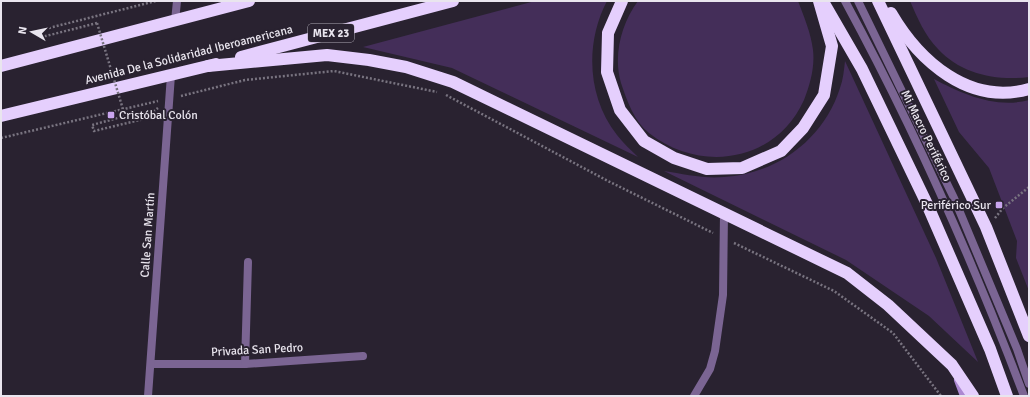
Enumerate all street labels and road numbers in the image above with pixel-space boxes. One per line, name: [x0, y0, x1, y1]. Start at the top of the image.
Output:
street label: Avenida De la Solidaridad Iberoamericana: [84, 22, 294, 88]
road number: MEX 23: [308, 24, 354, 42]
street label: Mi Macro Periférico: [897, 88, 955, 184]
street label: Calle San Martín: [138, 192, 158, 278]
street label: Privada San Pedro: [211, 340, 303, 360]

